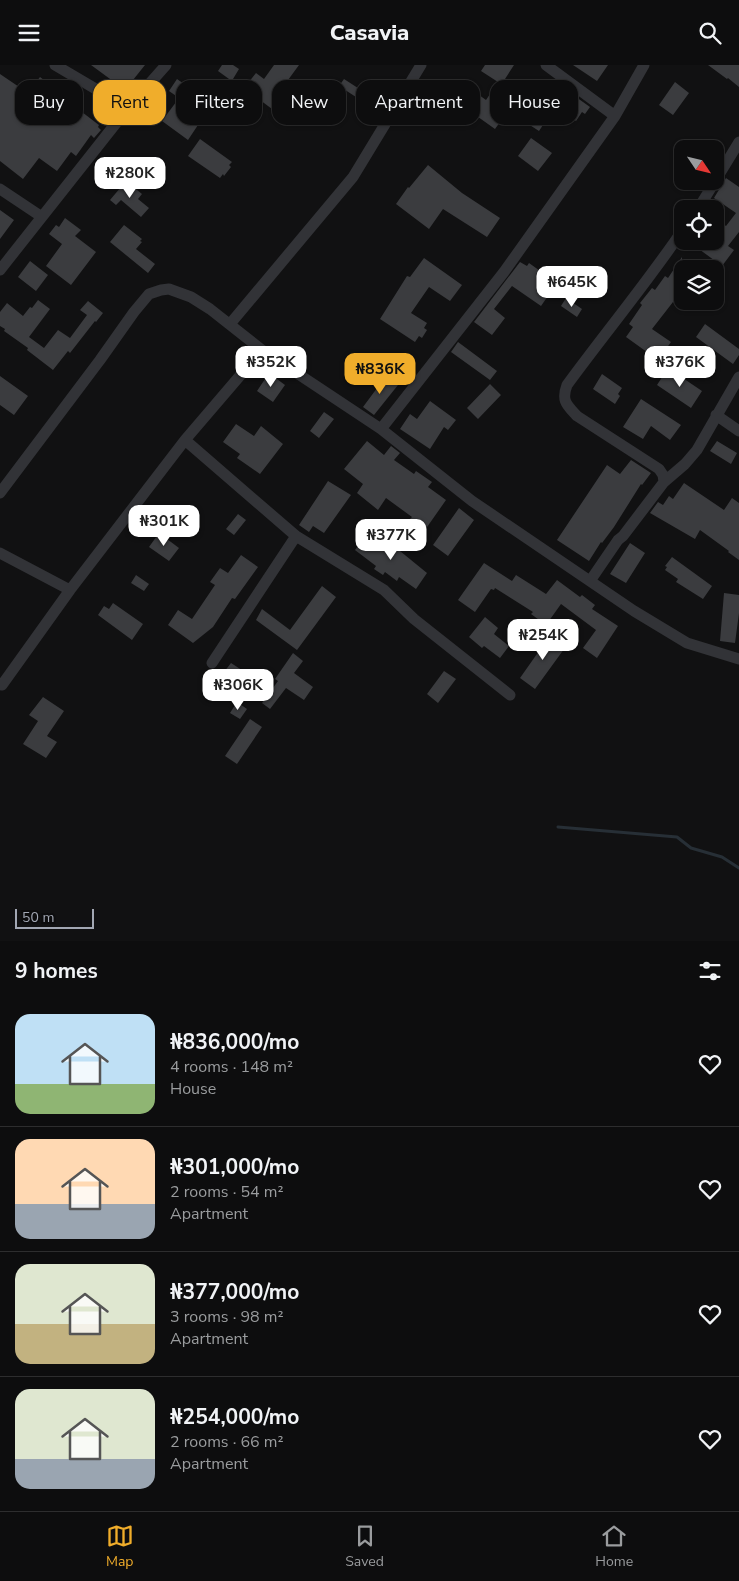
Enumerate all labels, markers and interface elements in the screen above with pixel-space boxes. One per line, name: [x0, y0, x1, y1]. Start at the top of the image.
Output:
text: Casavia: [330, 18, 409, 48]
icon: menu: [15, 19, 43, 47]
icon: search: [696, 19, 724, 47]
chip: Buy: [15, 80, 83, 125]
chip: Rent: [93, 80, 166, 125]
chip: Filters: [176, 80, 262, 125]
chip: New: [272, 80, 346, 125]
chip: Apartment: [356, 80, 480, 125]
chip: House: [490, 80, 578, 125]
north arrow: [674, 140, 724, 190]
map controls: [674, 140, 724, 310]
pin: ₦280K: [95, 157, 165, 199]
text: ₦280K: [105, 162, 155, 184]
button: locate: [674, 200, 724, 250]
button: layers: [674, 260, 724, 310]
pin: ₦645K: [537, 265, 607, 308]
text: ₦645K: [547, 271, 597, 293]
pin: ₦352K: [236, 345, 306, 388]
pin: ₦376K: [645, 345, 715, 388]
text: ₦352K: [246, 351, 296, 373]
text: ₦376K: [655, 351, 705, 373]
pin: ₦836K: [345, 353, 415, 395]
text: ₦836K: [355, 358, 405, 380]
pin: ₦301K: [129, 505, 199, 547]
text: ₦301K: [139, 510, 189, 532]
pin: ₦377K: [356, 519, 426, 561]
text: ₦377K: [366, 524, 416, 546]
pin: ₦254K: [508, 619, 578, 661]
text: ₦254K: [518, 624, 568, 646]
pin: ₦306K: [203, 669, 273, 711]
text: ₦306K: [213, 674, 263, 696]
scale bar: [15, 906, 94, 929]
text: 50 m: [22, 908, 54, 927]
text: 9 homes: [15, 957, 98, 985]
icon: filters: [696, 957, 724, 985]
text: ₦836,000/mo: [170, 1028, 299, 1056]
icon: home: [55, 1034, 115, 1094]
icon: heart: [696, 1050, 724, 1078]
text: 4 rooms · 148 m²: [170, 1056, 293, 1078]
text: House: [170, 1078, 216, 1100]
text: ₦301,000/mo: [170, 1153, 299, 1181]
icon: home: [55, 1159, 115, 1219]
icon: heart: [696, 1175, 724, 1203]
text: 2 rooms · 54 m²: [170, 1181, 283, 1203]
text: Apartment: [170, 1203, 248, 1225]
text: ₦377,000/mo: [170, 1278, 299, 1306]
icon: home: [55, 1284, 115, 1344]
icon: heart: [696, 1300, 724, 1328]
text: 3 rooms · 98 m²: [170, 1306, 283, 1328]
text: Apartment: [170, 1328, 248, 1350]
text: ₦254,000/mo: [170, 1403, 299, 1431]
icon: home: [55, 1409, 115, 1469]
icon: heart: [696, 1425, 724, 1453]
text: 2 rooms · 66 m²: [170, 1431, 283, 1453]
text: Apartment: [170, 1453, 248, 1475]
tab: Map: [106, 1522, 134, 1571]
tab: Saved: [345, 1522, 384, 1571]
tab: Home: [595, 1522, 633, 1571]

